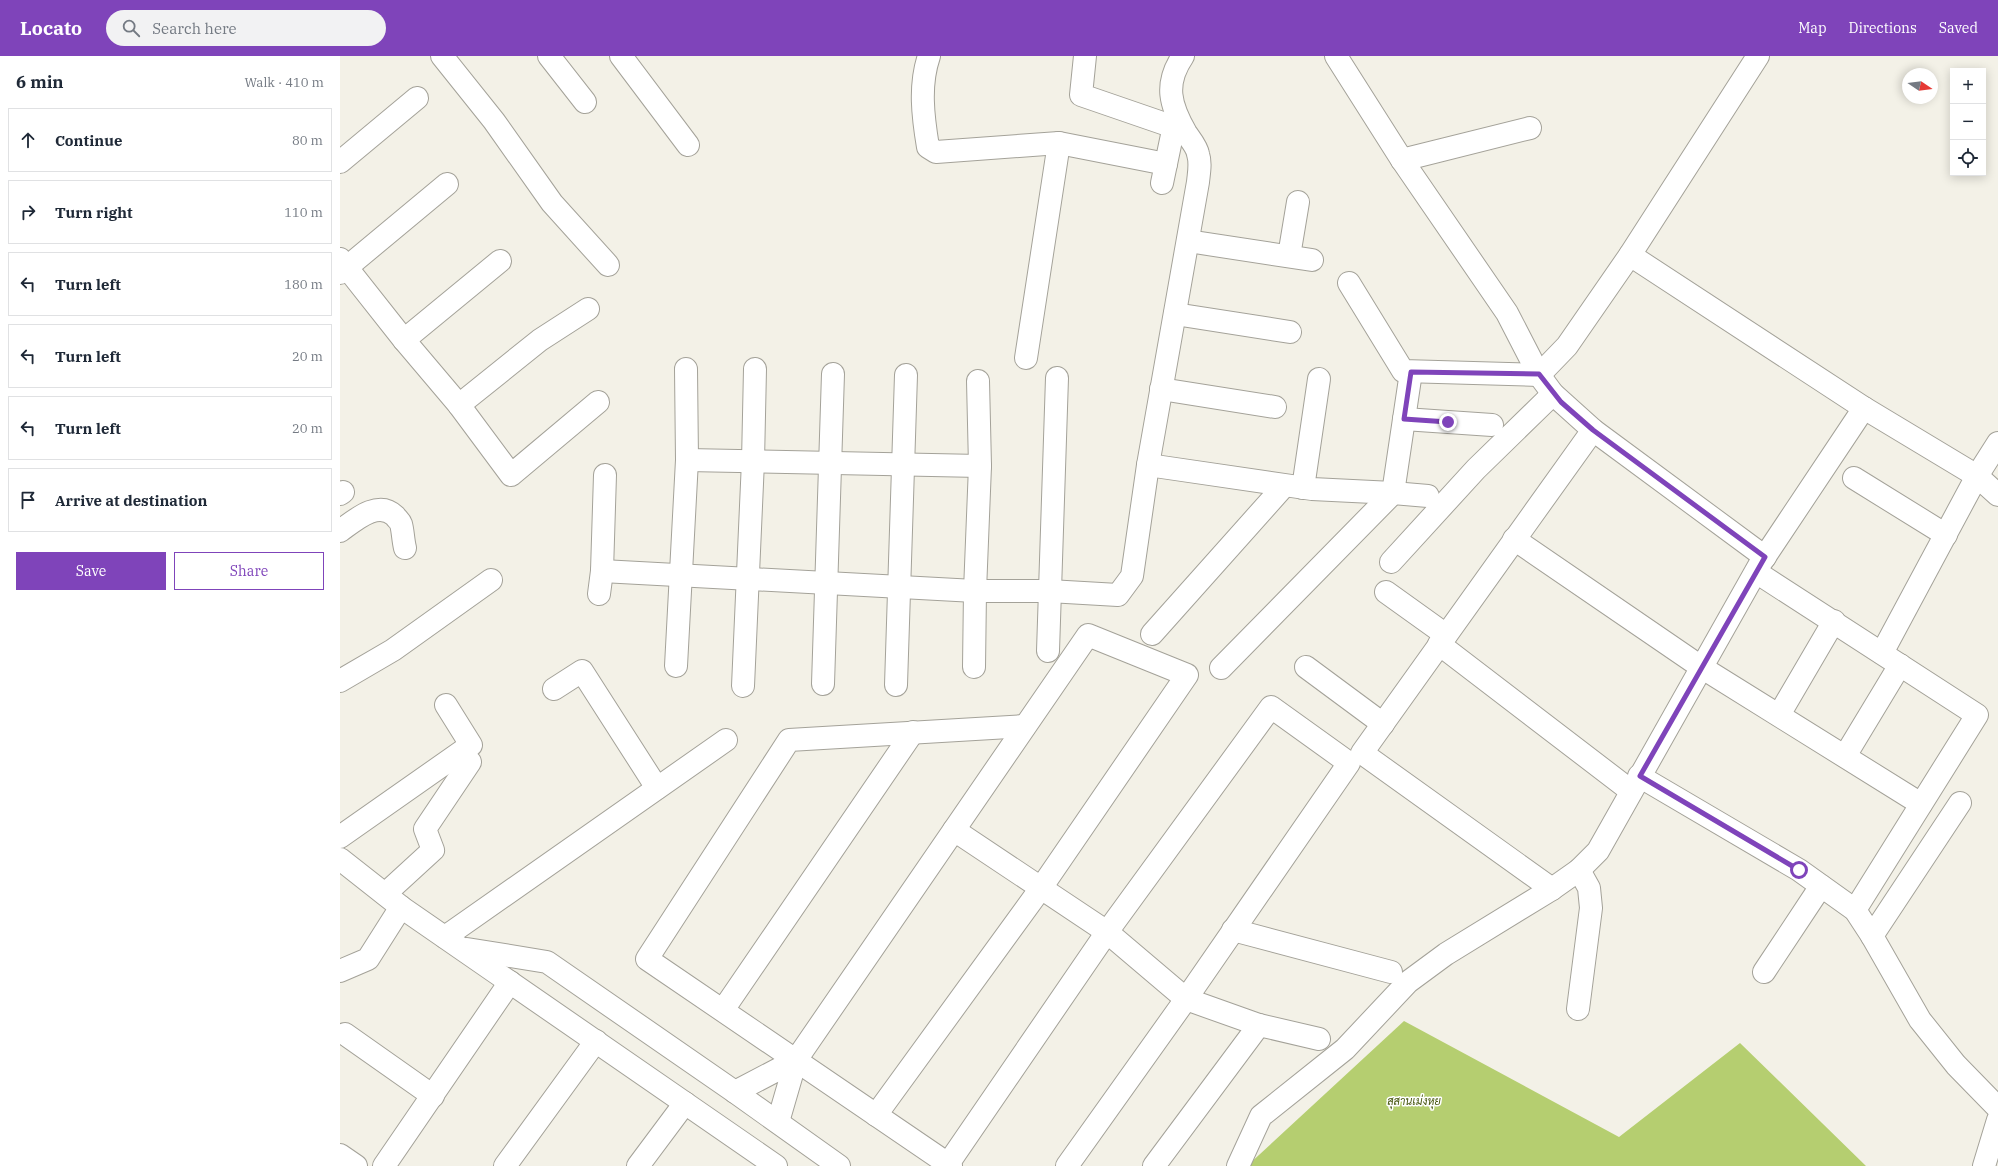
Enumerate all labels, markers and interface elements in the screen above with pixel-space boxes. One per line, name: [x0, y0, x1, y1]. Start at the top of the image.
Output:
search box: [106, 10, 386, 46]
text: Locato: [20, 16, 82, 40]
icon: search: [120, 17, 142, 39]
text: Search here: [152, 19, 237, 38]
text: Map: [1798, 19, 1827, 37]
text: Directions: [1849, 19, 1917, 37]
text: Saved: [1939, 19, 1978, 37]
north arrow: [1902, 68, 1938, 104]
map controls: [1950, 68, 1986, 176]
button: +: [1950, 68, 1986, 104]
text: 6 min: [16, 71, 64, 93]
text: Walk · 410 m: [245, 74, 324, 91]
button: −: [1950, 104, 1986, 140]
icon: ahead: [17, 129, 39, 151]
text: Continue: [55, 131, 122, 150]
text: 80 m: [292, 132, 323, 149]
button: locate: [1950, 140, 1986, 176]
icon: right: [17, 201, 39, 223]
text: Turn right: [55, 203, 133, 222]
text: 110 m: [284, 204, 323, 221]
icon: left: [17, 273, 39, 295]
text: Turn left: [55, 275, 121, 294]
text: 180 m: [284, 276, 323, 293]
icon: left: [17, 345, 39, 367]
text: Turn left: [55, 347, 121, 366]
text: 20 m: [292, 348, 323, 365]
route end: [1439, 413, 1457, 431]
icon: left: [17, 417, 39, 439]
text: Turn left: [55, 419, 121, 438]
text: 20 m: [292, 420, 323, 437]
icon: arrive: [17, 489, 39, 511]
text: Arrive at destination: [55, 491, 207, 510]
button: Save: [16, 552, 166, 590]
button: Share: [174, 552, 324, 590]
route start: [1790, 861, 1808, 879]
park label: สุสานเม่งหุย: [1387, 1094, 1441, 1110]

